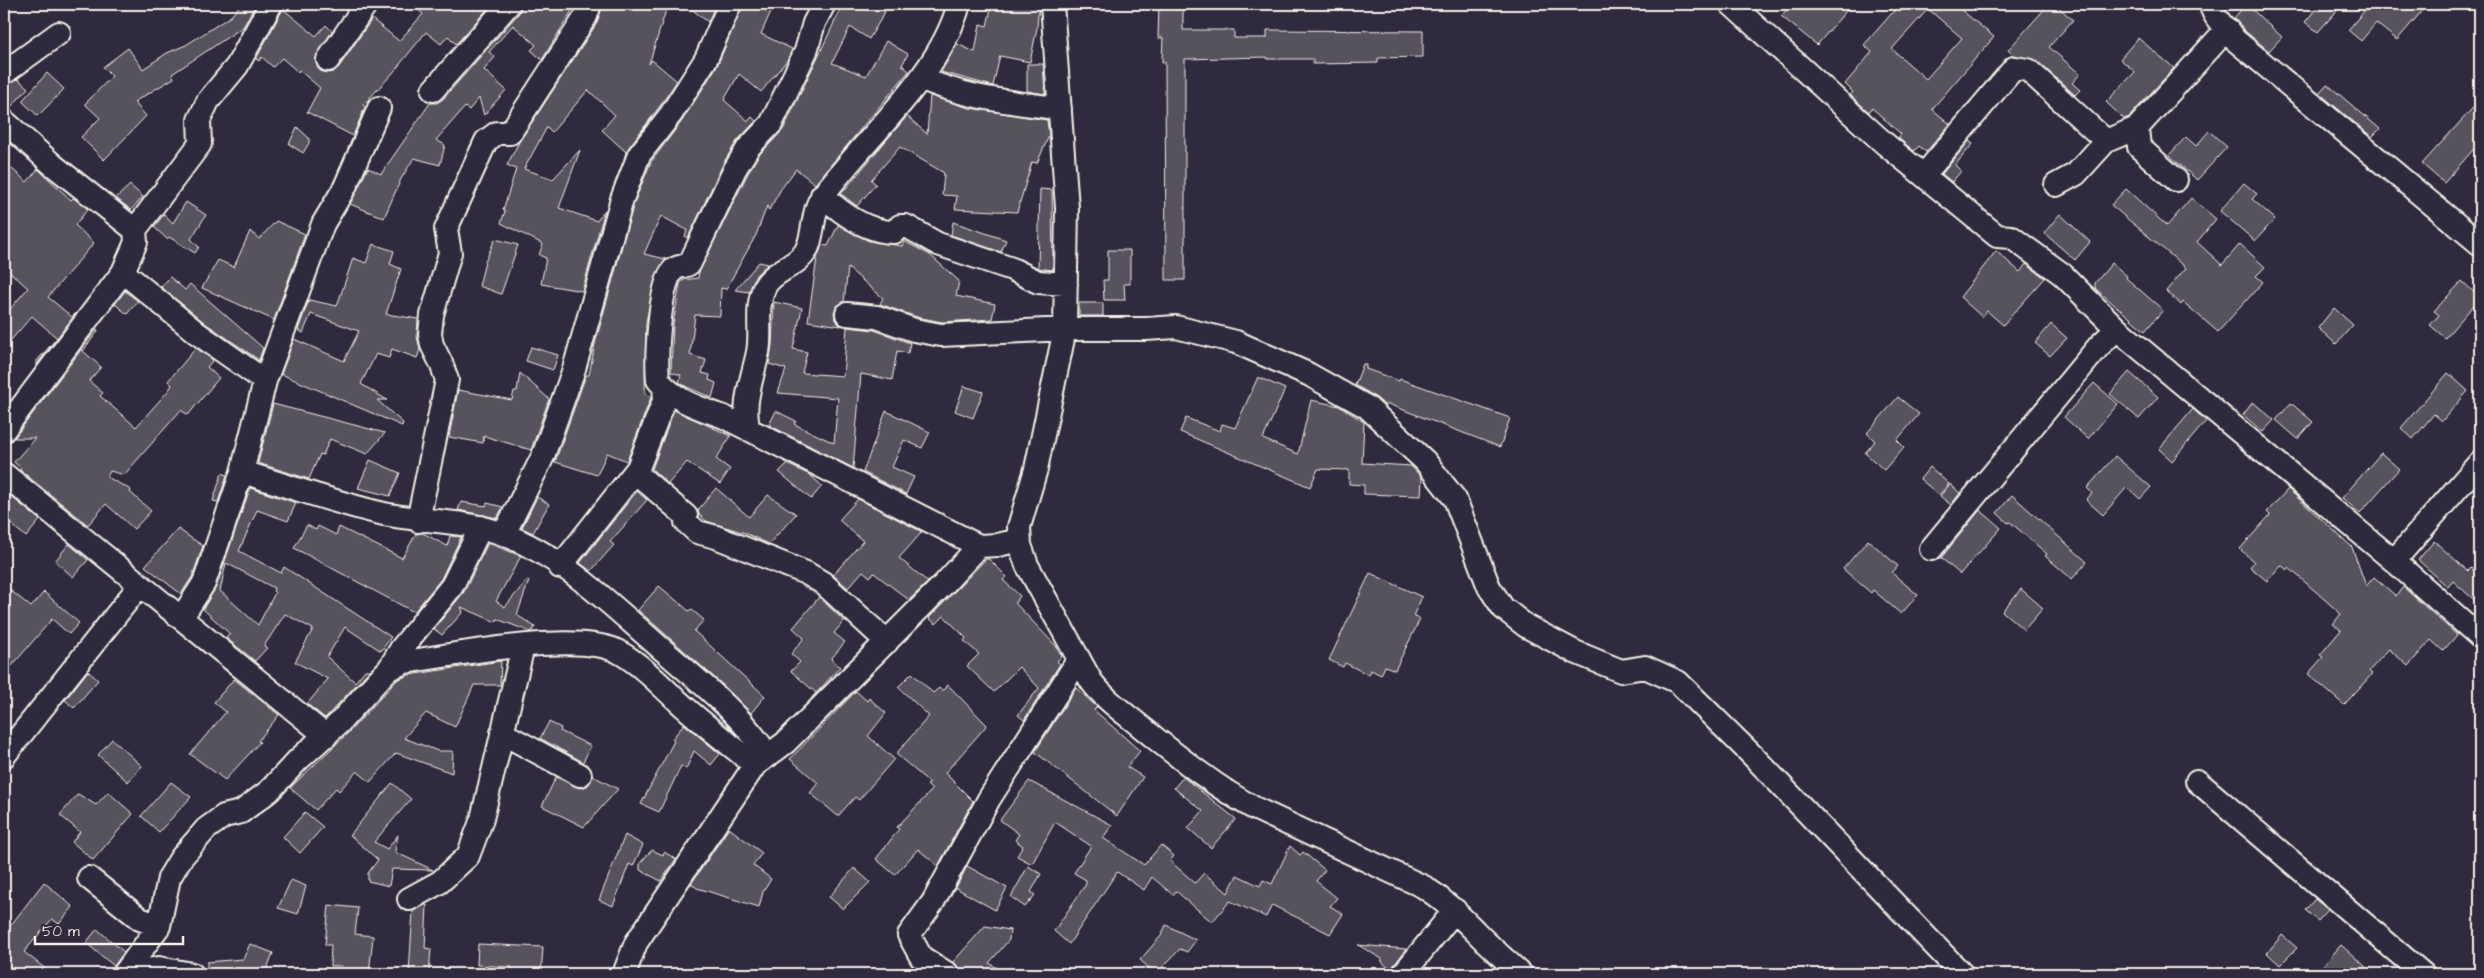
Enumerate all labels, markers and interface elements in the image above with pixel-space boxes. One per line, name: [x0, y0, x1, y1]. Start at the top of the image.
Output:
scale bar: [35, 913, 182, 945]
text: 50 m: [42, 921, 80, 942]

